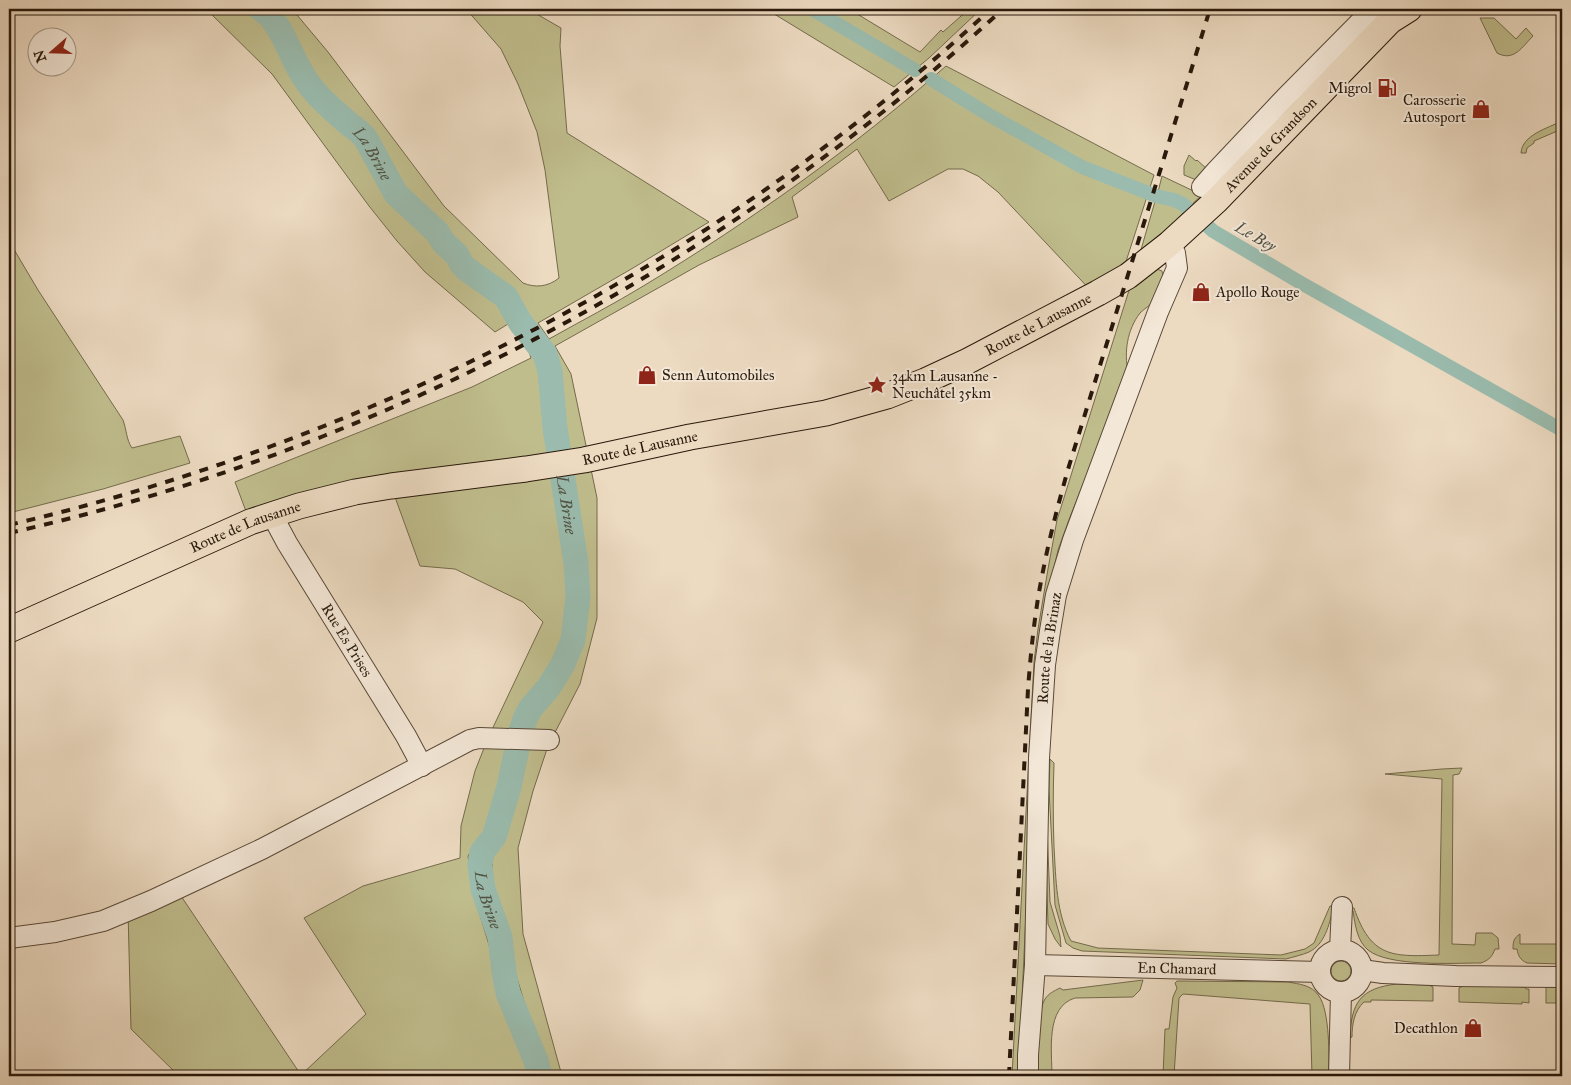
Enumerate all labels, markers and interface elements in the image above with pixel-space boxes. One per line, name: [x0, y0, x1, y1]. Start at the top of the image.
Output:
north arrow: [28, 28, 78, 78]
text: N: [30, 48, 50, 65]
fuel station icon: Migrol: [1376, 77, 1398, 99]
place label: Migrol: [1328, 79, 1373, 97]
place label: Carosserie Autosport: [1403, 91, 1467, 126]
street label: Avenue de Grandson: [1220, 93, 1320, 197]
shop icon: Carosserie Autosport: [1470, 98, 1492, 120]
water label: La Brine: [349, 122, 396, 184]
water label: Le Bey: [1231, 217, 1280, 256]
shop icon: Apollo Rouge: [1190, 281, 1212, 303]
place label: Apollo Rouge: [1215, 283, 1300, 301]
street label: Route de Lausanne: [982, 289, 1095, 360]
shop icon: Senn Automobiles: [636, 364, 658, 386]
place label: Senn Automobiles: [662, 366, 775, 384]
place label: 34km Lausanne - Neuchâtel 35km: [892, 367, 998, 402]
place icon: 34km Lausanne - Neuchâtel 35km: [866, 374, 888, 396]
street label: Route de Lausanne: [581, 427, 699, 469]
water label: La Brine: [552, 473, 581, 537]
street label: Route de Lausanne: [187, 497, 303, 557]
street label: Route de la Brinaz: [1034, 591, 1065, 704]
street label: Rue Es Prises: [318, 600, 376, 680]
water label: La Brine: [471, 869, 506, 932]
street label: En Chamard: [1137, 959, 1217, 978]
shop icon: Decathlon: [1462, 1017, 1484, 1039]
place label: Decathlon: [1394, 1019, 1458, 1037]

